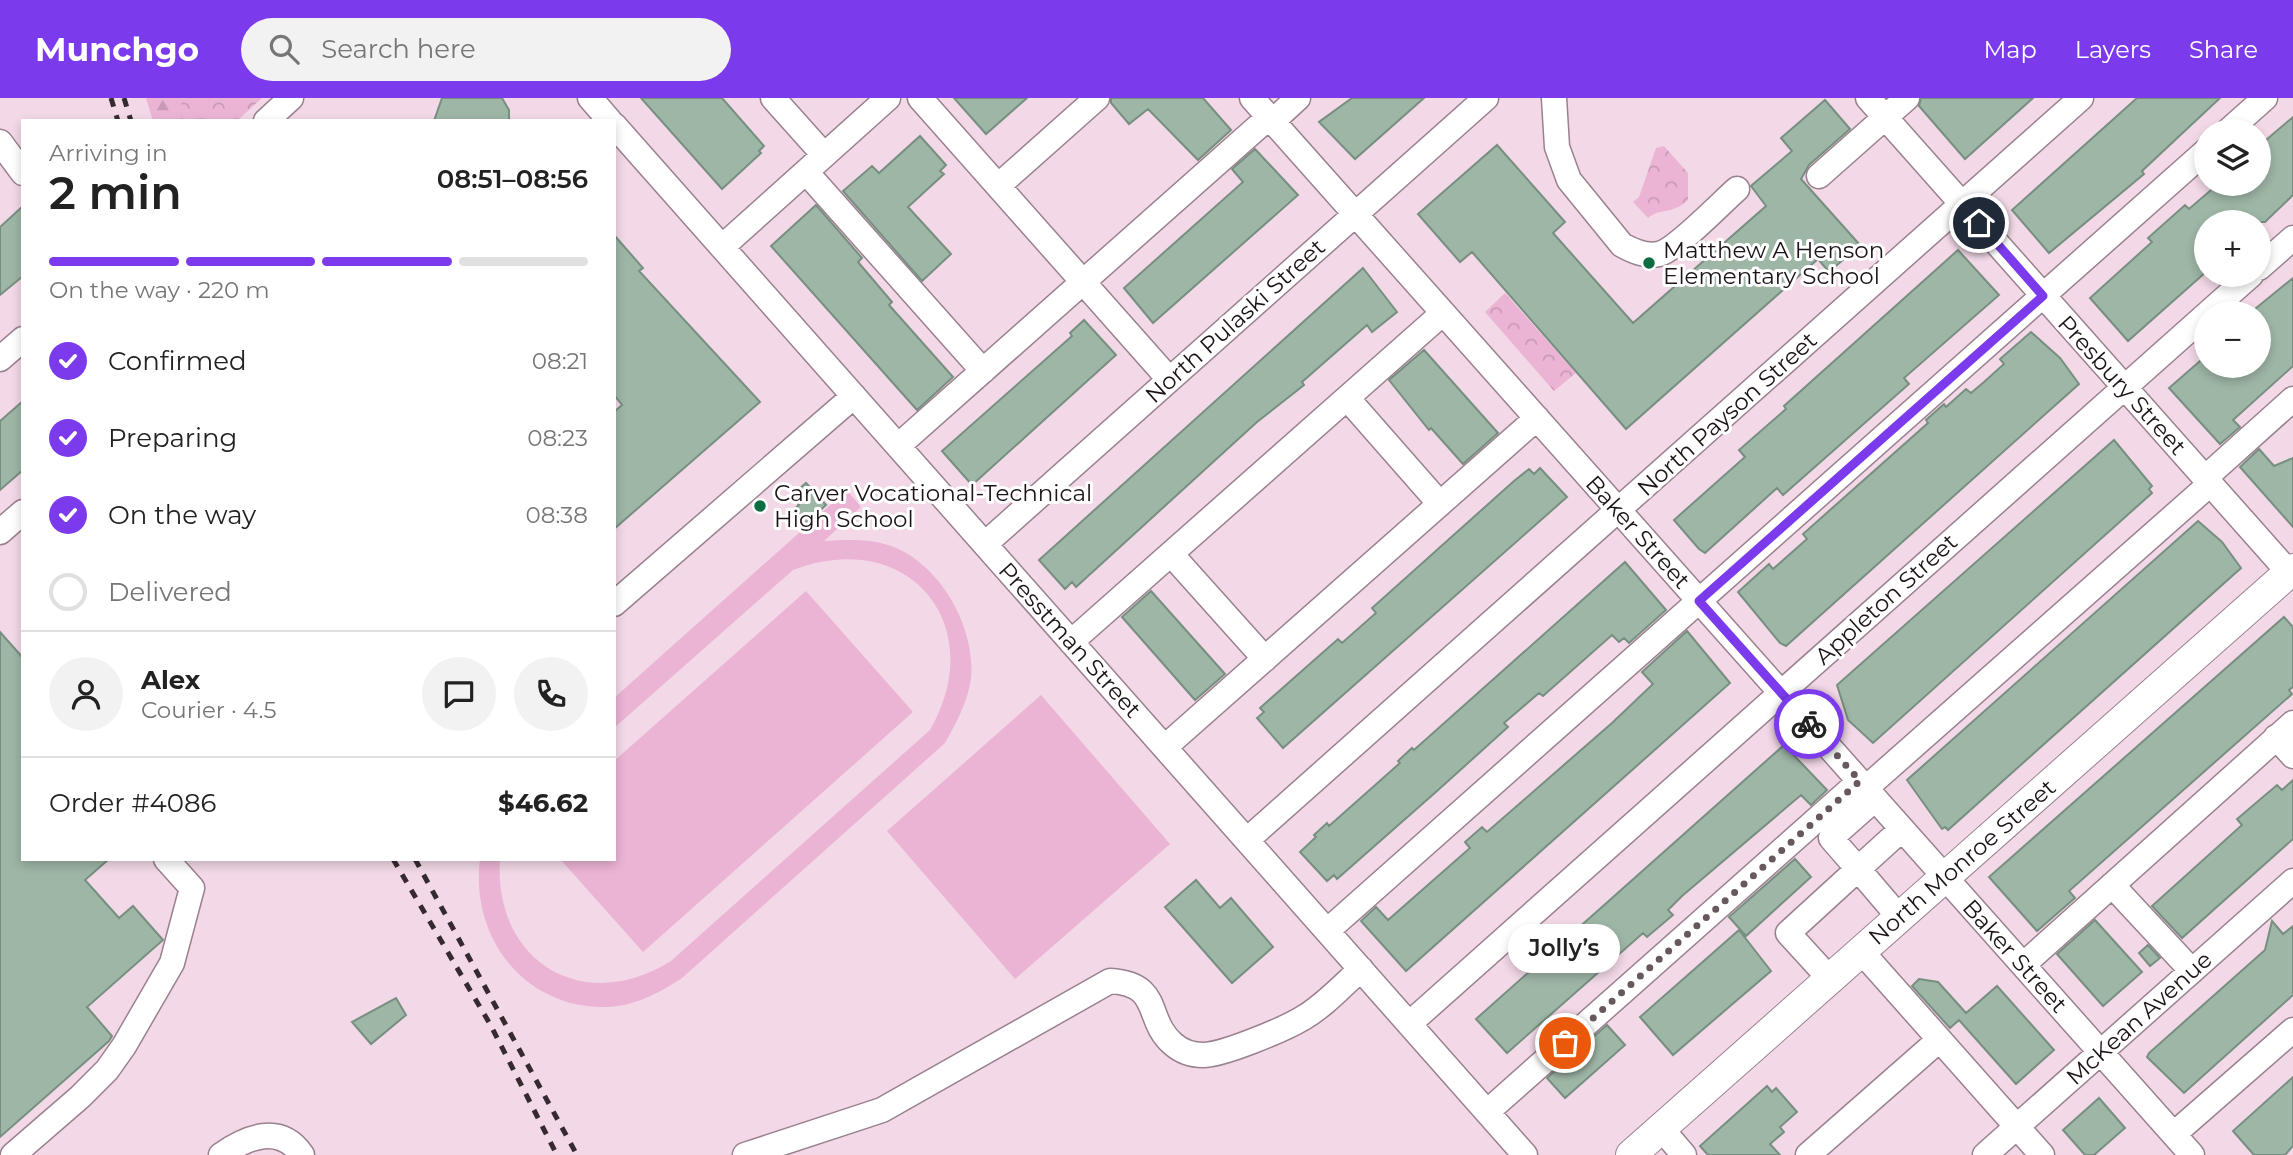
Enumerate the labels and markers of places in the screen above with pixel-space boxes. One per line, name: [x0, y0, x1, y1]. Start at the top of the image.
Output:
pin: [1949, 193, 2009, 253]
place label: Matthew A Henson Elementary School: [1663, 236, 1884, 290]
marker: Matthew A Henson Elementary School: [1641, 255, 1657, 271]
place label: Carver Vocational-Technical High School: [774, 479, 1092, 533]
marker: Carver Vocational-Technical High School: [752, 498, 768, 514]
callout: Jolly’s: [1509, 924, 1621, 973]
pin: [1535, 1013, 1595, 1073]

